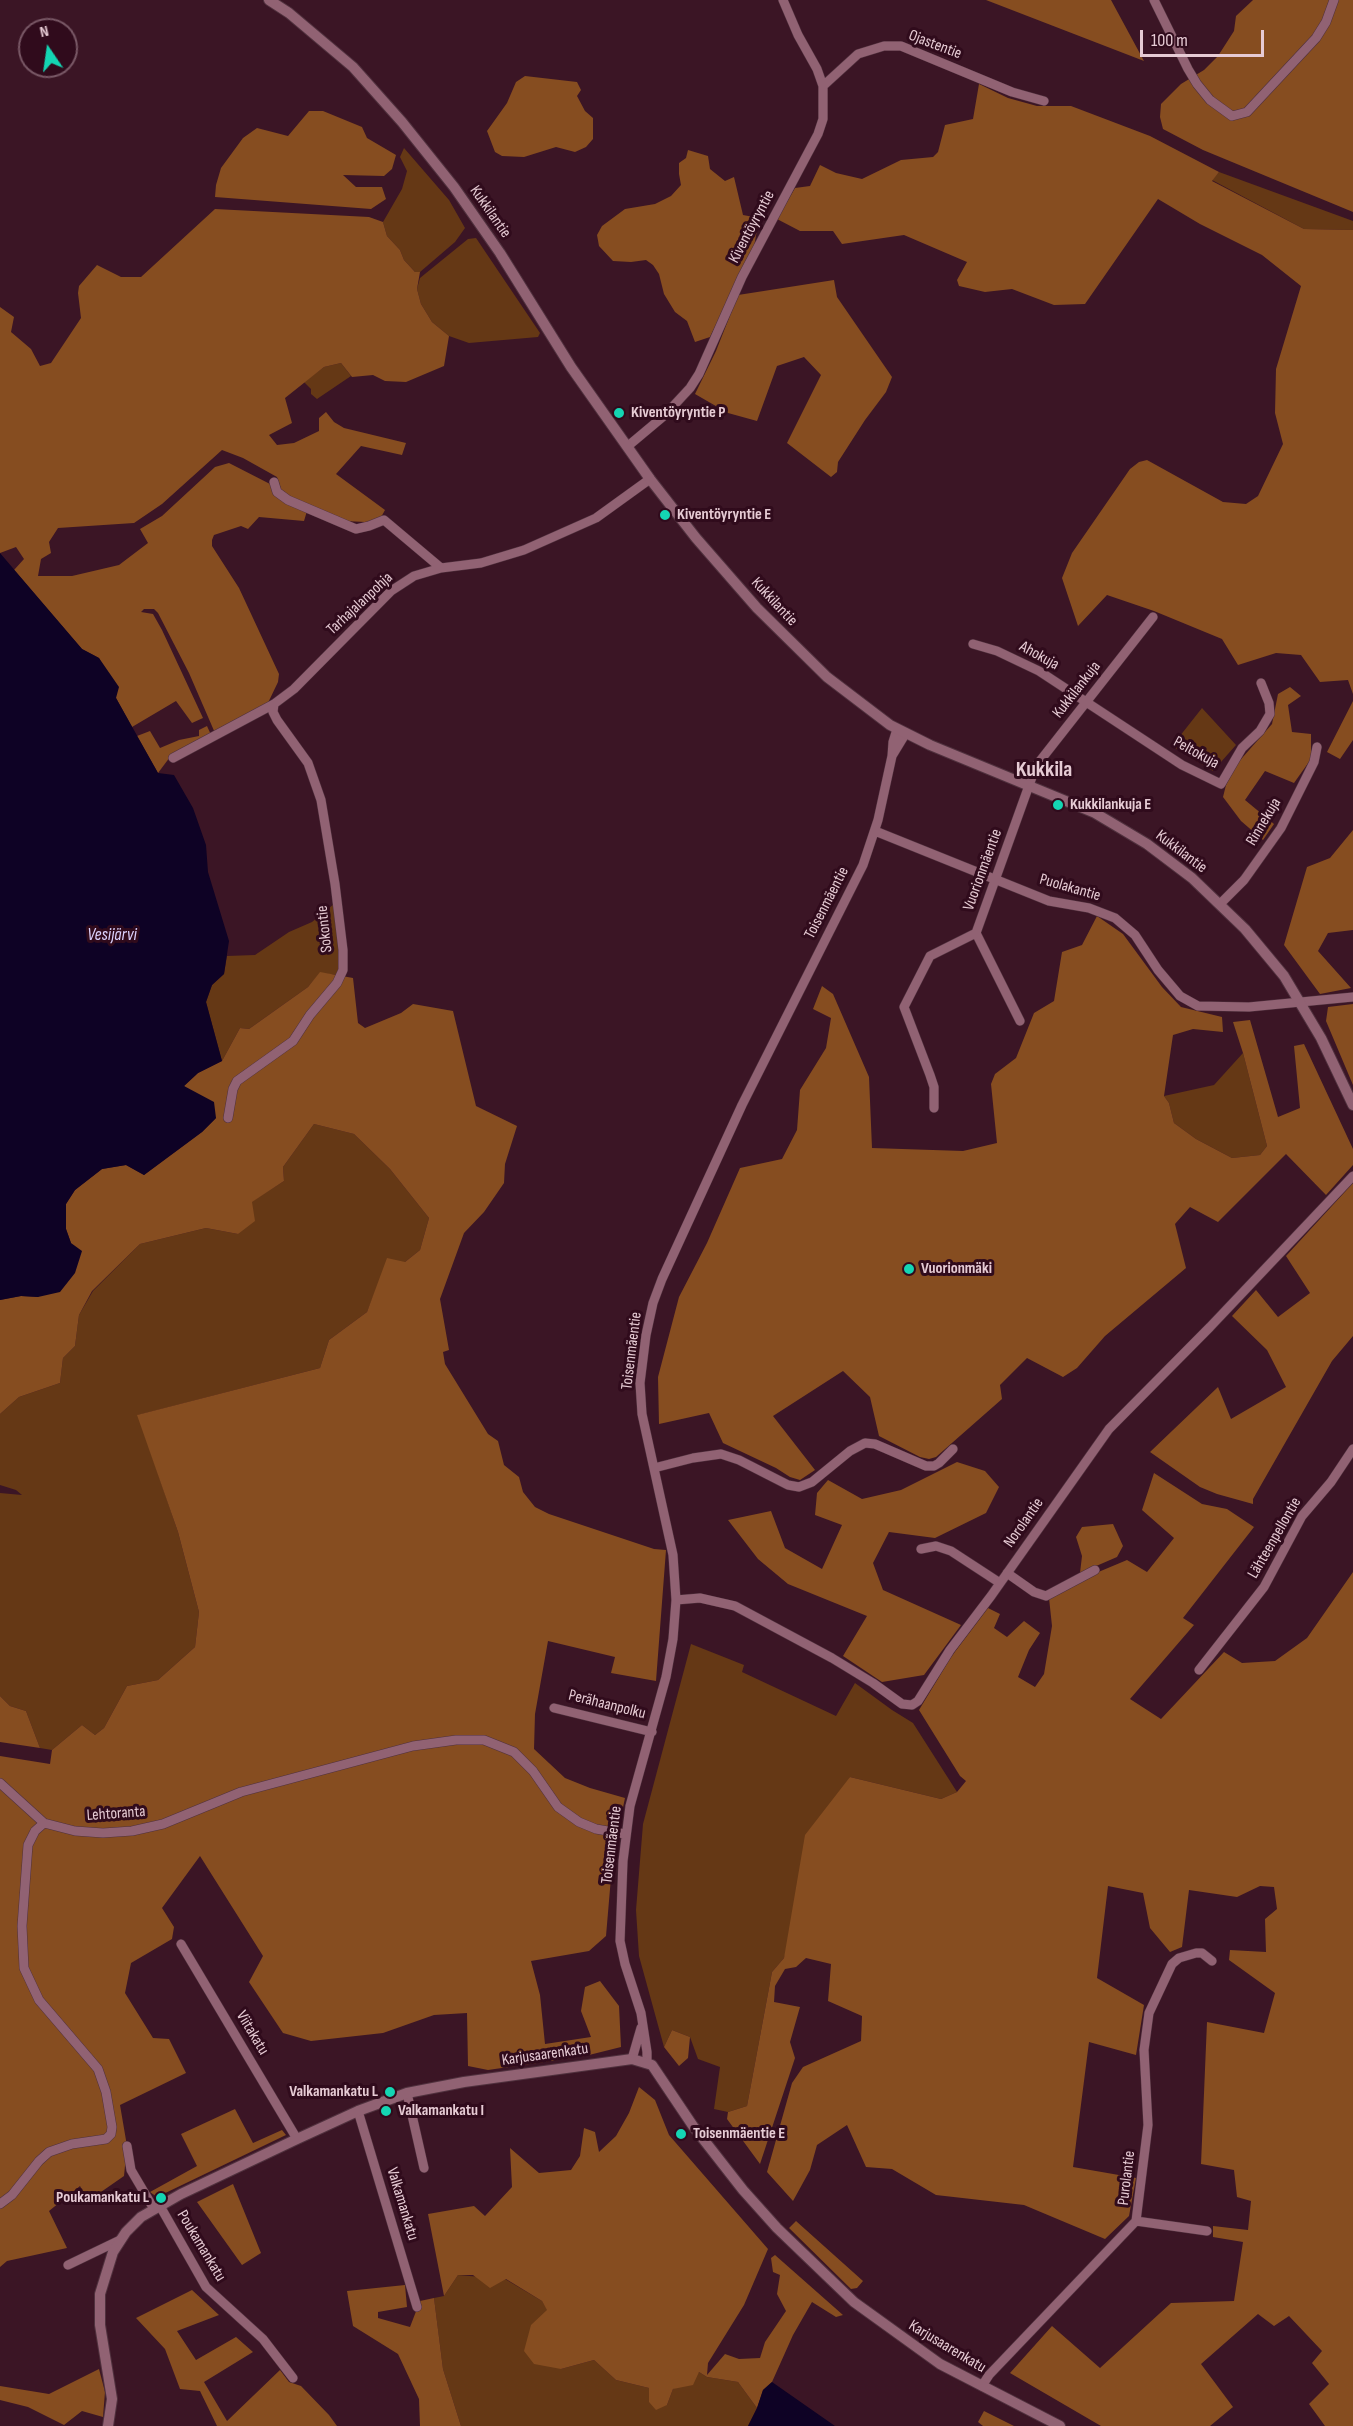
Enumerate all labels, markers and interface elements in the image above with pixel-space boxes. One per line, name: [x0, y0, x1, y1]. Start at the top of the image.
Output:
north arrow: [18, 18, 78, 78]
scale bar: [1143, 18, 1268, 56]
text: N: [38, 22, 51, 42]
street label: Ojastentie: [906, 26, 964, 64]
text: 100 m: [1151, 30, 1188, 51]
street label: Kukkilantie: [465, 182, 515, 242]
street label: Kiventöyryntie: [725, 187, 779, 267]
place label: Kiventöyryntie P: [631, 403, 725, 423]
marker: Kiventöyryntie P: [612, 406, 626, 420]
place label: Kiventöyryntie E: [677, 505, 771, 525]
marker: Kiventöyryntie E: [658, 508, 672, 522]
street label: Tarhajalanpohja: [323, 569, 397, 639]
street label: Kukkilantie: [747, 574, 801, 630]
street label: Ahokuja: [1016, 637, 1062, 675]
street label: Kukkilankuja: [1049, 658, 1105, 722]
street label: Peltokuja: [1170, 733, 1222, 773]
district label: Kukkila: [1016, 757, 1072, 783]
place label: Kukkilankuja E: [1070, 795, 1151, 815]
street label: Rinnekuja: [1242, 795, 1286, 849]
marker: Kukkilankuja E: [1051, 798, 1065, 812]
street label: Kukkilantie: [1152, 826, 1210, 878]
street label: Vuorionmäentie: [959, 827, 1007, 913]
street label: Toisenmäentie: [801, 864, 853, 942]
street label: Puolakantie: [1037, 870, 1103, 906]
street label: Sokontie: [313, 905, 337, 953]
water label: Vesijärvi: [87, 924, 137, 946]
place label: Vuorionmäki: [921, 1259, 992, 1279]
marker: Vuorionmäki: [902, 1262, 916, 1276]
street label: Toisenmäentie: [618, 1311, 646, 1391]
street label: Norolantie: [1000, 1494, 1048, 1552]
street label: Lähteenpellontie: [1244, 1494, 1306, 1582]
street label: Perähaanpolku: [566, 1686, 648, 1724]
street label: Lehtoranta: [86, 1802, 146, 1826]
street label: Toisenmäentie: [598, 1805, 626, 1885]
street label: Viitakatu: [231, 2008, 273, 2058]
street label: Karjusaarenkatu: [501, 2039, 589, 2071]
place label: Valkamankatu L: [289, 2082, 378, 2102]
marker: Valkamankatu L: [383, 2085, 397, 2099]
place label: Valkamankatu I: [398, 2101, 484, 2121]
marker: Valkamankatu I: [379, 2104, 393, 2118]
place label: Toisenmäentie E: [693, 2124, 785, 2144]
marker: Toisenmäentie E: [674, 2127, 688, 2141]
street label: Purolantie: [1114, 2150, 1140, 2206]
street label: Valkamankatu: [382, 2165, 422, 2243]
place label: Poukamankatu L: [56, 2188, 149, 2208]
marker: Poukamankatu L: [154, 2191, 168, 2205]
street label: Poukamankatu: [172, 2207, 230, 2285]
street label: Karjusaarenkatu: [905, 2316, 989, 2378]

